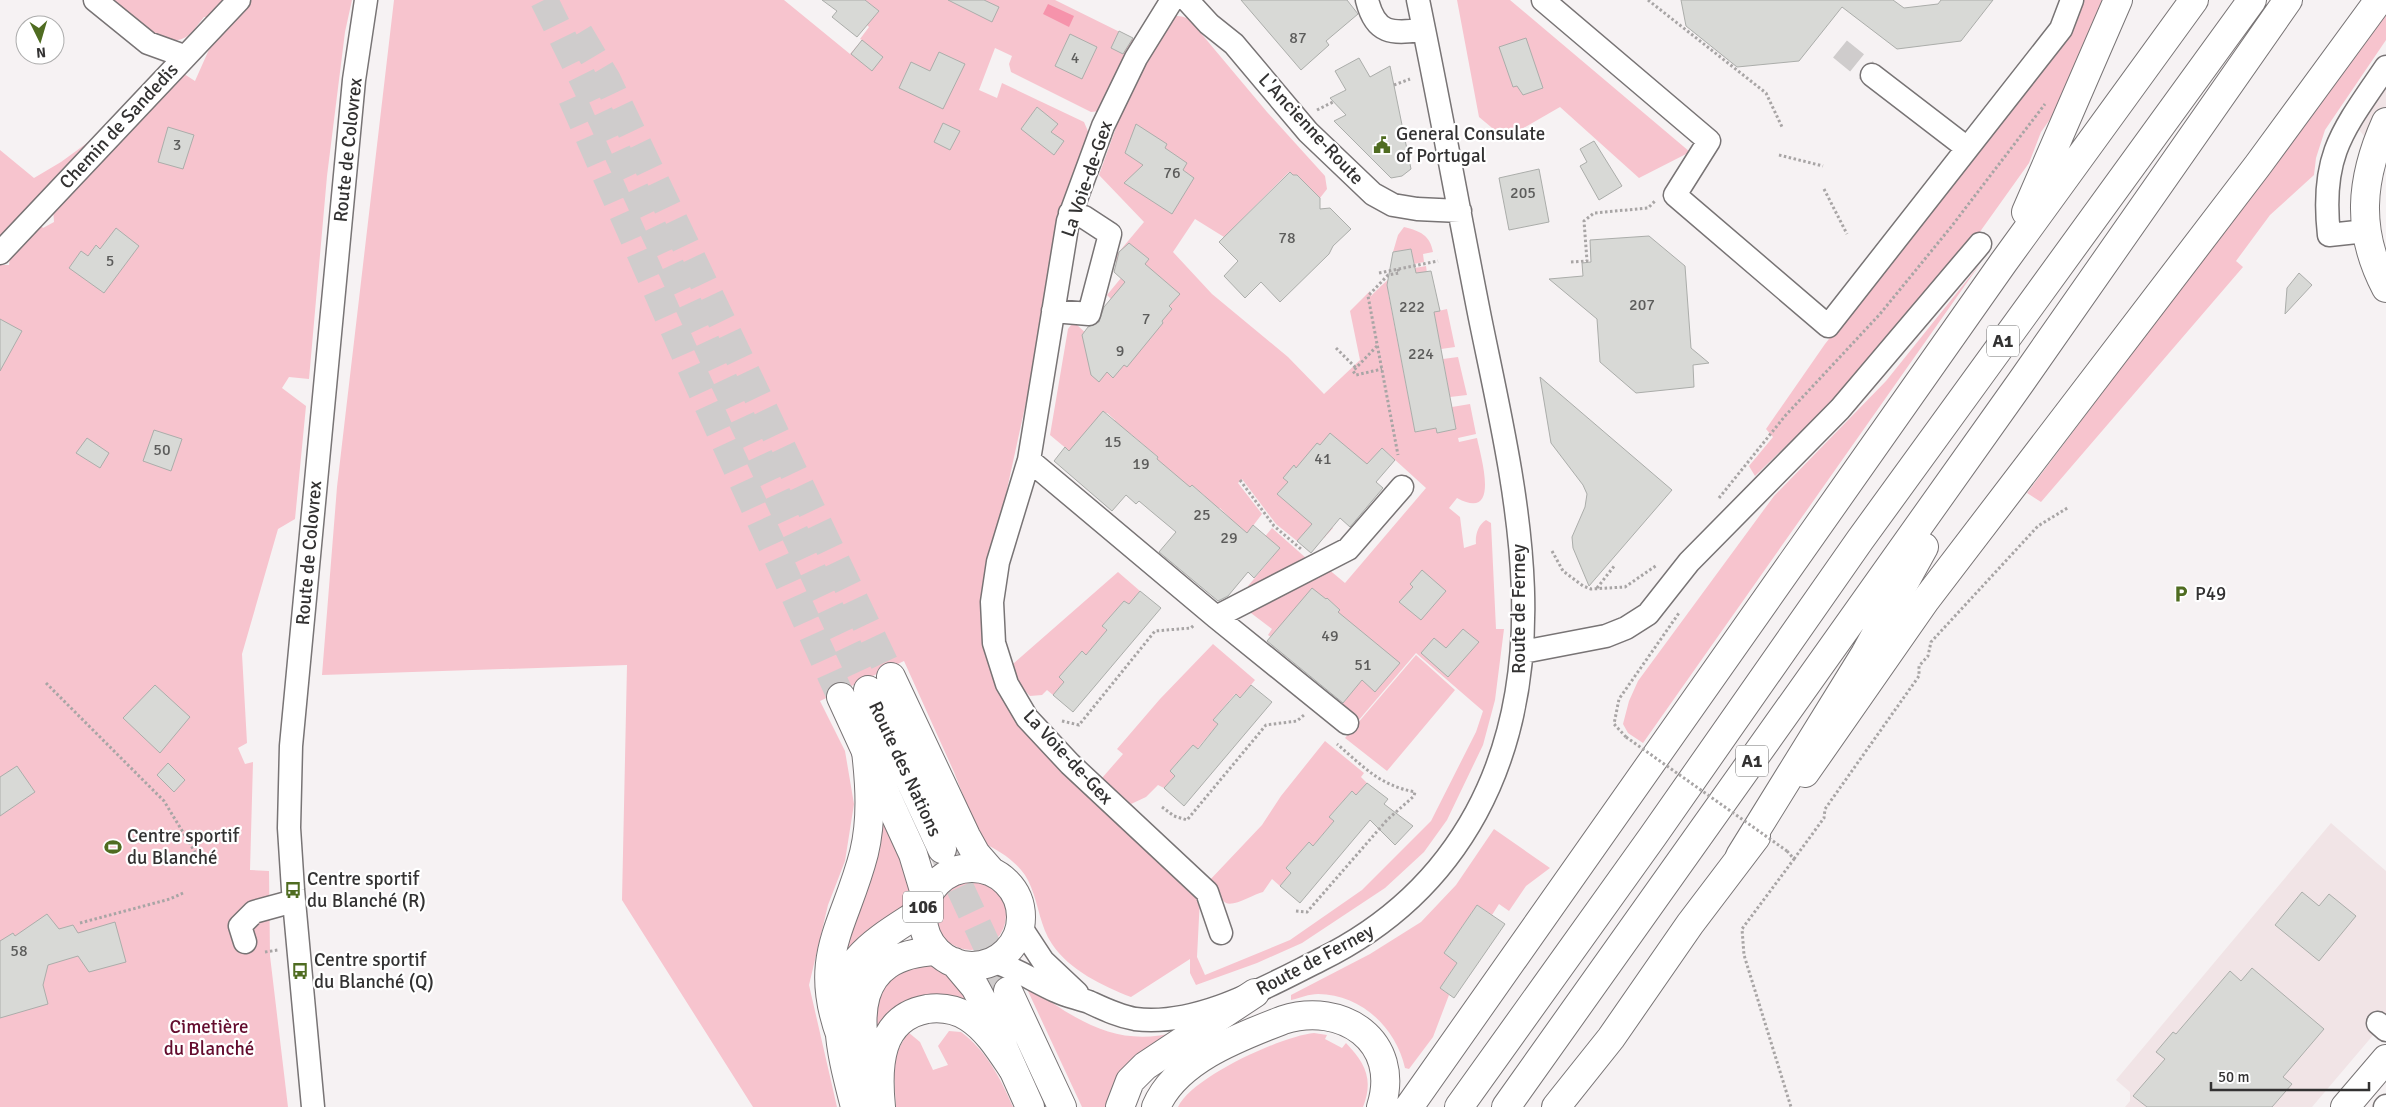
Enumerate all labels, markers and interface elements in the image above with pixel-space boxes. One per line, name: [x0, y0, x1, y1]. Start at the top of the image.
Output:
north arrow: [15, 15, 65, 65]
house number: 87: [1289, 28, 1307, 48]
text: N: [35, 44, 47, 61]
house number: 4: [1071, 48, 1080, 68]
street label: Chemin de Sandedis: [54, 58, 184, 194]
street label: L'Ancienne-Route: [1253, 68, 1369, 190]
street label: Route de Colovrex: [328, 76, 368, 223]
street label: La Voie-de-Gex: [1056, 117, 1118, 240]
place label: General Consulate of Portugal: [1396, 122, 1545, 168]
house number: 3: [173, 135, 181, 155]
public building icon: General Consulate of Portugal: [1372, 135, 1392, 155]
house number: 76: [1163, 163, 1181, 183]
house number: 205: [1510, 183, 1536, 203]
house number: 78: [1278, 228, 1296, 248]
house number: 5: [106, 251, 114, 271]
house number: 207: [1629, 295, 1655, 315]
house number: 222: [1399, 297, 1425, 317]
house number: 7: [1142, 309, 1150, 329]
road number: A1: [1987, 326, 2019, 356]
house number: 9: [1116, 341, 1124, 361]
house number: 224: [1408, 344, 1434, 364]
house number: 15: [1104, 432, 1122, 452]
house number: 50: [153, 440, 171, 460]
house number: 41: [1314, 449, 1332, 469]
house number: 19: [1132, 454, 1150, 474]
street label: Route de Colovrex: [291, 479, 327, 626]
house number: 25: [1193, 505, 1211, 525]
house number: 29: [1220, 528, 1238, 548]
street label: Route de Ferney: [1507, 544, 1531, 674]
place label: P49: [2195, 582, 2226, 606]
parking icon: P49: [2171, 584, 2191, 604]
house number: 49: [1321, 626, 1339, 646]
house number: 51: [1354, 655, 1372, 675]
street label: Route des Nations: [863, 698, 947, 840]
street label: La Voie-de-Gex: [1018, 704, 1118, 810]
road number: A1: [1736, 746, 1768, 776]
place label: Centre sportif du Blanché: [127, 824, 241, 870]
sports icon: Centre sportif du Blanché: [103, 837, 123, 857]
place label: Centre sportif du Blanché (R): [307, 867, 426, 913]
bus stop icon: Centre sportif du Blanché (R): [283, 880, 303, 900]
road number: 106: [903, 892, 943, 922]
street label: Route de Ferney: [1252, 919, 1378, 1001]
house number: 58: [10, 941, 28, 961]
place label: Centre sportif du Blanché (Q): [314, 948, 434, 994]
bus stop icon: Centre sportif du Blanché (Q): [290, 961, 310, 981]
park label: Cimetière du Blanché: [164, 1015, 254, 1061]
scale bar: [2211, 1060, 2368, 1092]
text: 50 m: [2218, 1068, 2249, 1086]

